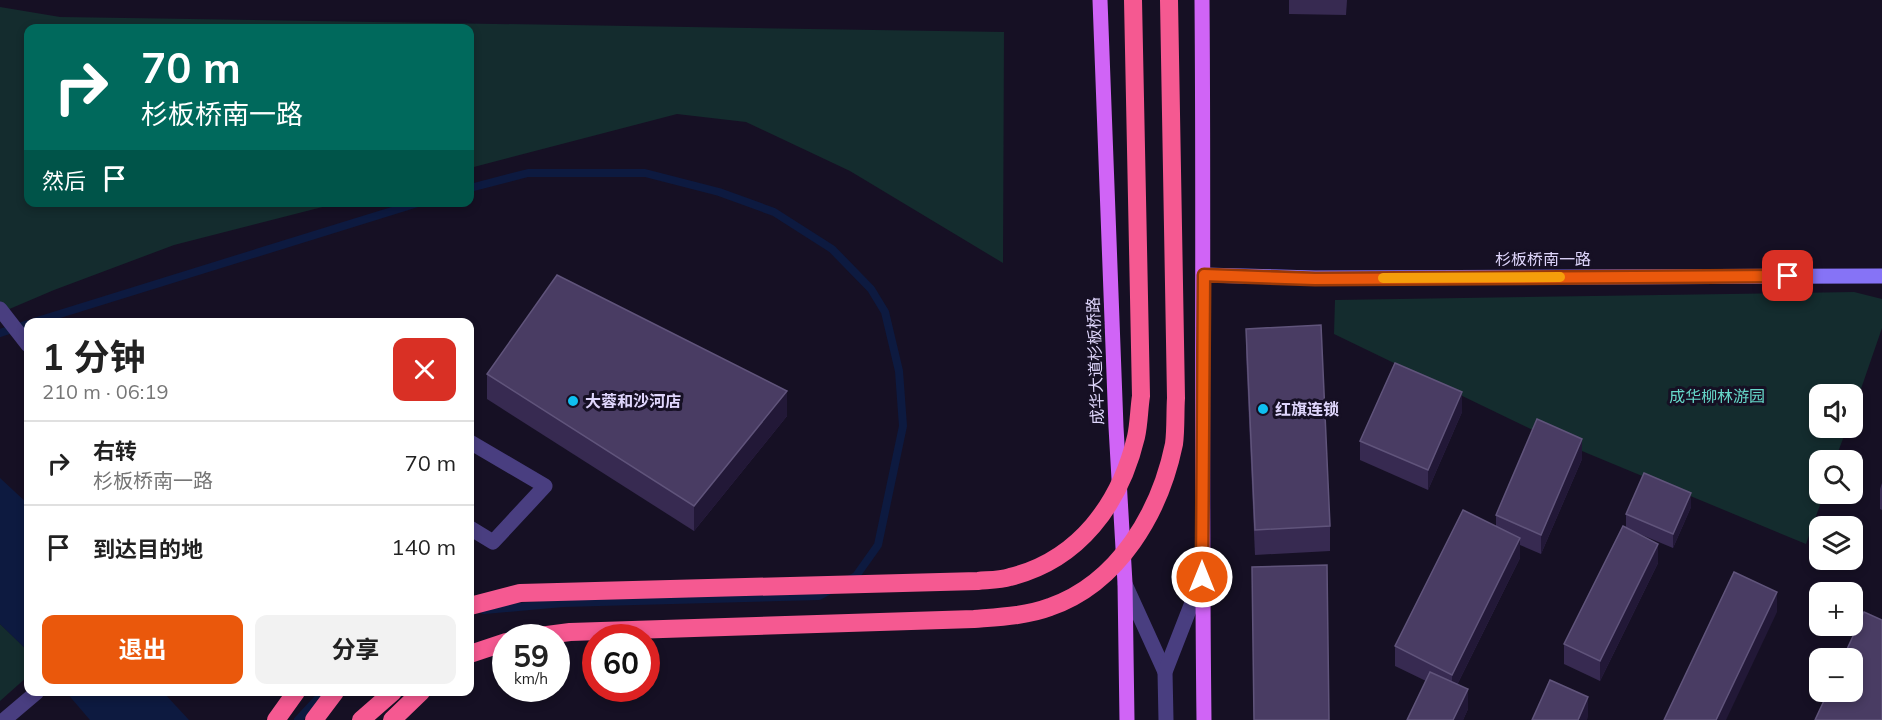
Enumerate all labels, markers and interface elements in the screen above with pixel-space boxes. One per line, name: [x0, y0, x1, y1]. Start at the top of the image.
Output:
text: 70 m: [141, 41, 241, 94]
icon: right: [42, 48, 120, 126]
text: 杉板桥南一路: [141, 97, 303, 131]
icon: arrive: [98, 162, 131, 195]
text: 然后: [42, 167, 86, 195]
street label: 杉板桥南一路: [1495, 249, 1591, 269]
pin: [1762, 250, 1813, 301]
icon: arrive: [1771, 259, 1804, 292]
street label: 成华大道杉板桥路: [1083, 297, 1107, 425]
text: 1 分钟: [42, 334, 145, 379]
button: close: [393, 338, 456, 401]
text: 210 m · 06:19: [42, 379, 168, 404]
map controls: [1809, 384, 1863, 702]
button: sound: [1809, 384, 1863, 438]
park label: 成华柳林游园: [1669, 386, 1765, 406]
place label: 大蓉和沙河店: [585, 391, 681, 411]
marker: 大蓉和沙河店: [566, 394, 580, 408]
place label: 红旗连锁: [1275, 399, 1339, 419]
marker: 红旗连锁: [1256, 402, 1270, 416]
text: 右转: [93, 437, 137, 465]
icon: right: [42, 447, 75, 480]
text: 70 m: [405, 449, 456, 477]
button: search: [1809, 450, 1863, 504]
text: 杉板桥南一路: [93, 468, 213, 493]
button: layers: [1809, 516, 1863, 570]
icon: arrive: [42, 531, 75, 564]
text: 140 m: [391, 533, 456, 561]
text: 到达目的地: [93, 535, 203, 563]
position arrow: [1170, 545, 1234, 609]
button: +: [1809, 582, 1863, 636]
button: 退出: [42, 615, 243, 684]
button: 分享: [255, 615, 456, 684]
speed limit sign: 60: [582, 624, 660, 702]
text: 59: [513, 637, 549, 675]
button: −: [1809, 648, 1863, 702]
text: km/h: [514, 669, 548, 688]

